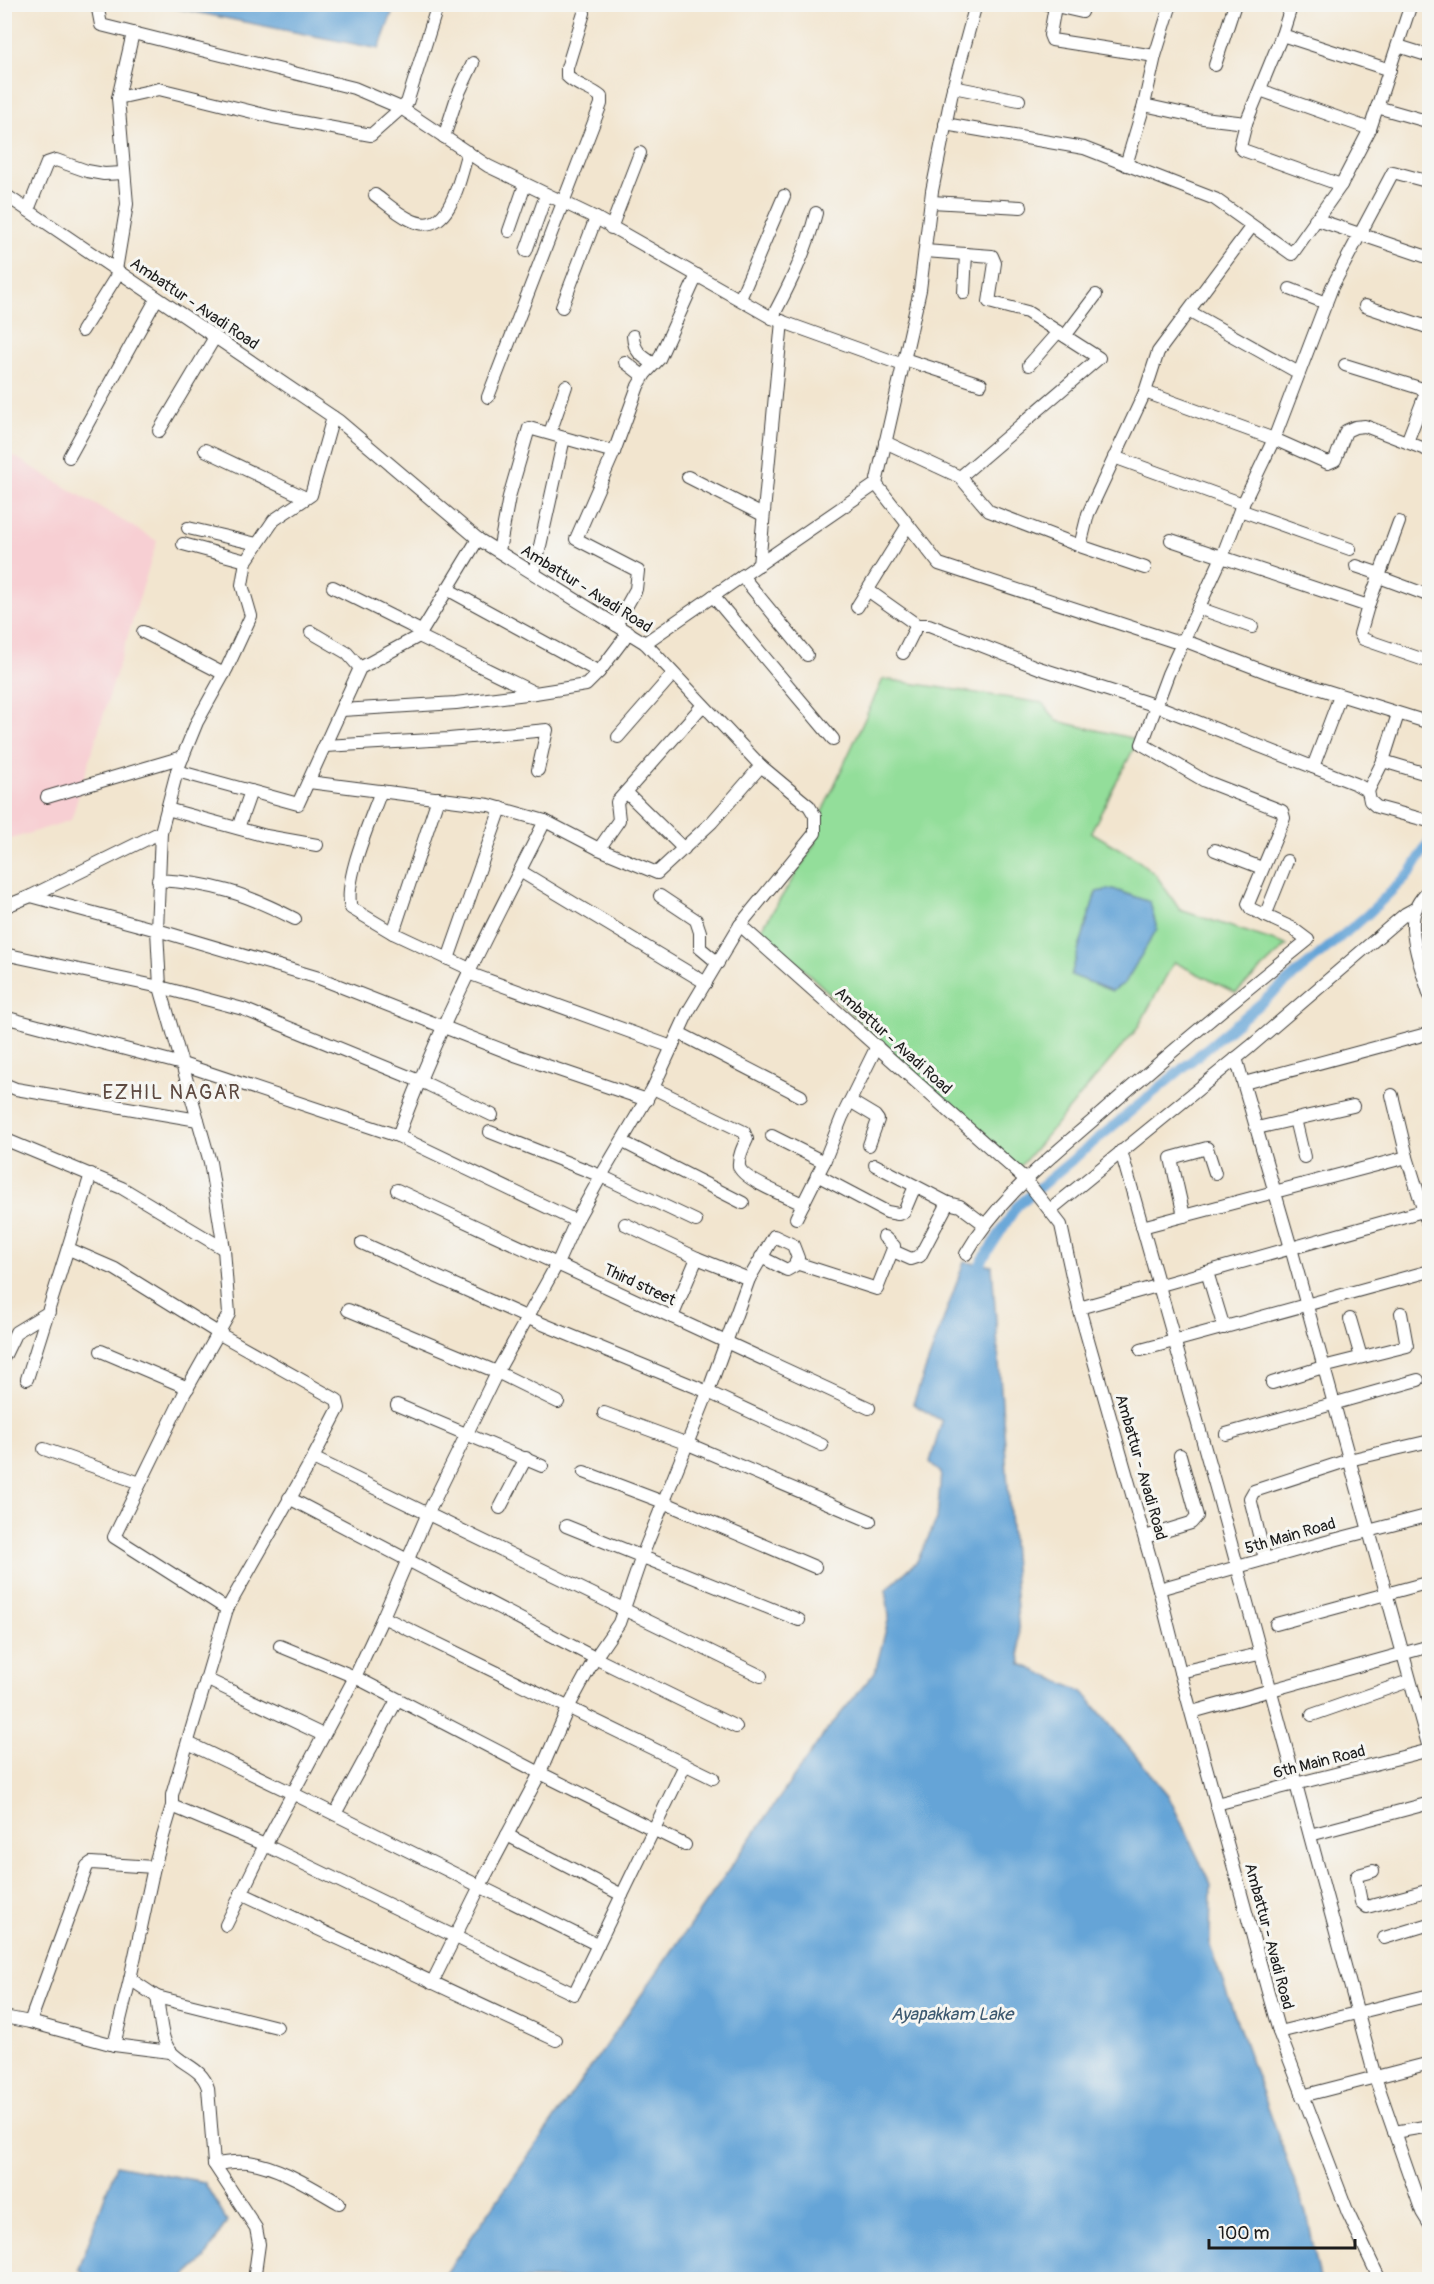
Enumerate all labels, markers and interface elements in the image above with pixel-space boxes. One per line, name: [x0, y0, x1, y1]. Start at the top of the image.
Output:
street label: Ambattur - Avadi Road: [126, 253, 263, 354]
street label: Ambattur - Avadi Road: [517, 540, 656, 637]
street label: Ambattur - Avadi Road: [831, 983, 956, 1099]
district label: EZHIL NAGAR: [103, 1080, 241, 1105]
street label: Third street: [600, 1260, 679, 1311]
street label: Ambattur - Avadi Road: [1111, 1392, 1171, 1543]
street label: 5th Main Road: [1243, 1513, 1338, 1558]
street label: 6th Main Road: [1271, 1741, 1367, 1783]
street label: Ambattur - Avadi Road: [1240, 1861, 1298, 2012]
water label: Ayapakkam Lake: [891, 2003, 1015, 2026]
scale bar: [1209, 2212, 1354, 2250]
text: 100 m: [1218, 2222, 1270, 2245]

